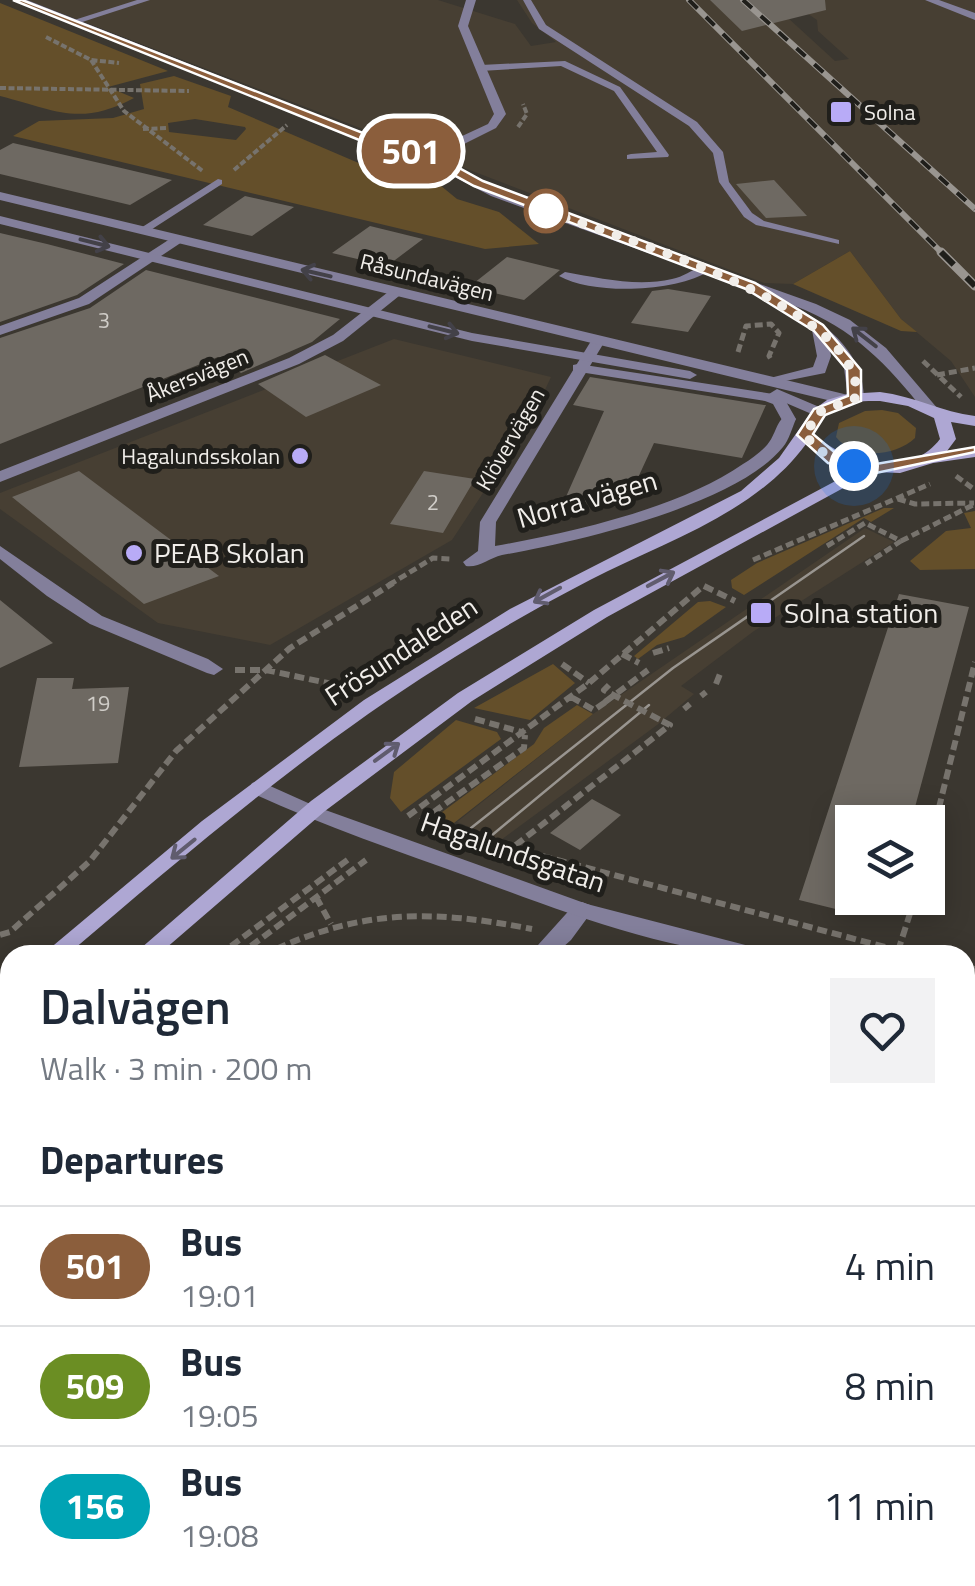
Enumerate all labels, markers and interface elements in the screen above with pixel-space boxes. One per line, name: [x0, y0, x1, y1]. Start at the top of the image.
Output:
place label: Solna: [864, 95, 915, 129]
marker: Solna: [828, 99, 854, 125]
line badge: 501: [354, 118, 468, 184]
text: 501: [382, 124, 440, 178]
unlabelled marker: [525, 190, 567, 232]
one-way arrow: [78, 235, 110, 253]
street label: Råsundavägen: [357, 244, 497, 310]
one-way arrow: [301, 263, 333, 281]
house number: 3: [98, 303, 110, 337]
one-way arrow: [427, 322, 459, 340]
one-way arrow: [852, 326, 878, 348]
street label: Åkersvägen: [141, 339, 253, 411]
street label: Klövervägen: [467, 381, 553, 497]
place label: Hagalundsskolan: [121, 439, 280, 473]
your location: [829, 441, 879, 491]
marker: Hagalundsskolan: [289, 445, 311, 467]
street label: Norra vägen: [512, 458, 662, 539]
house number: 2: [427, 485, 439, 519]
place label: PEAB Skolan: [154, 531, 305, 574]
marker: PEAB Skolan: [123, 542, 145, 564]
one-way arrow: [646, 569, 676, 589]
street label: Frösundaleden: [316, 585, 486, 716]
one-way arrow: [533, 586, 562, 606]
place label: Solna station: [784, 591, 938, 634]
marker: Solna station: [748, 600, 774, 626]
house number: 19: [86, 686, 110, 720]
one-way arrow: [372, 742, 400, 763]
street label: Hagalundsgatan: [415, 800, 611, 903]
map controls: [835, 805, 945, 915]
button: layers: [835, 805, 945, 915]
one-way arrow: [170, 838, 197, 859]
text: Dalvägen: [40, 970, 231, 1043]
button: heart: [830, 978, 935, 1083]
text: Walk · 3 min · 200 m: [40, 1044, 312, 1092]
text: Departures: [40, 1131, 224, 1189]
text: Bus: [180, 1213, 242, 1271]
text: 4 min: [845, 1237, 935, 1295]
text: 501: [66, 1239, 124, 1293]
text: 19:01: [180, 1271, 259, 1319]
text: Bus: [180, 1333, 242, 1391]
text: 8 min: [845, 1357, 935, 1415]
text: 509: [66, 1359, 124, 1413]
text: 19:05: [180, 1391, 259, 1439]
text: Bus: [180, 1453, 242, 1511]
text: 11 min: [824, 1477, 935, 1535]
text: 156: [66, 1479, 124, 1533]
text: 19:08: [180, 1511, 259, 1559]

